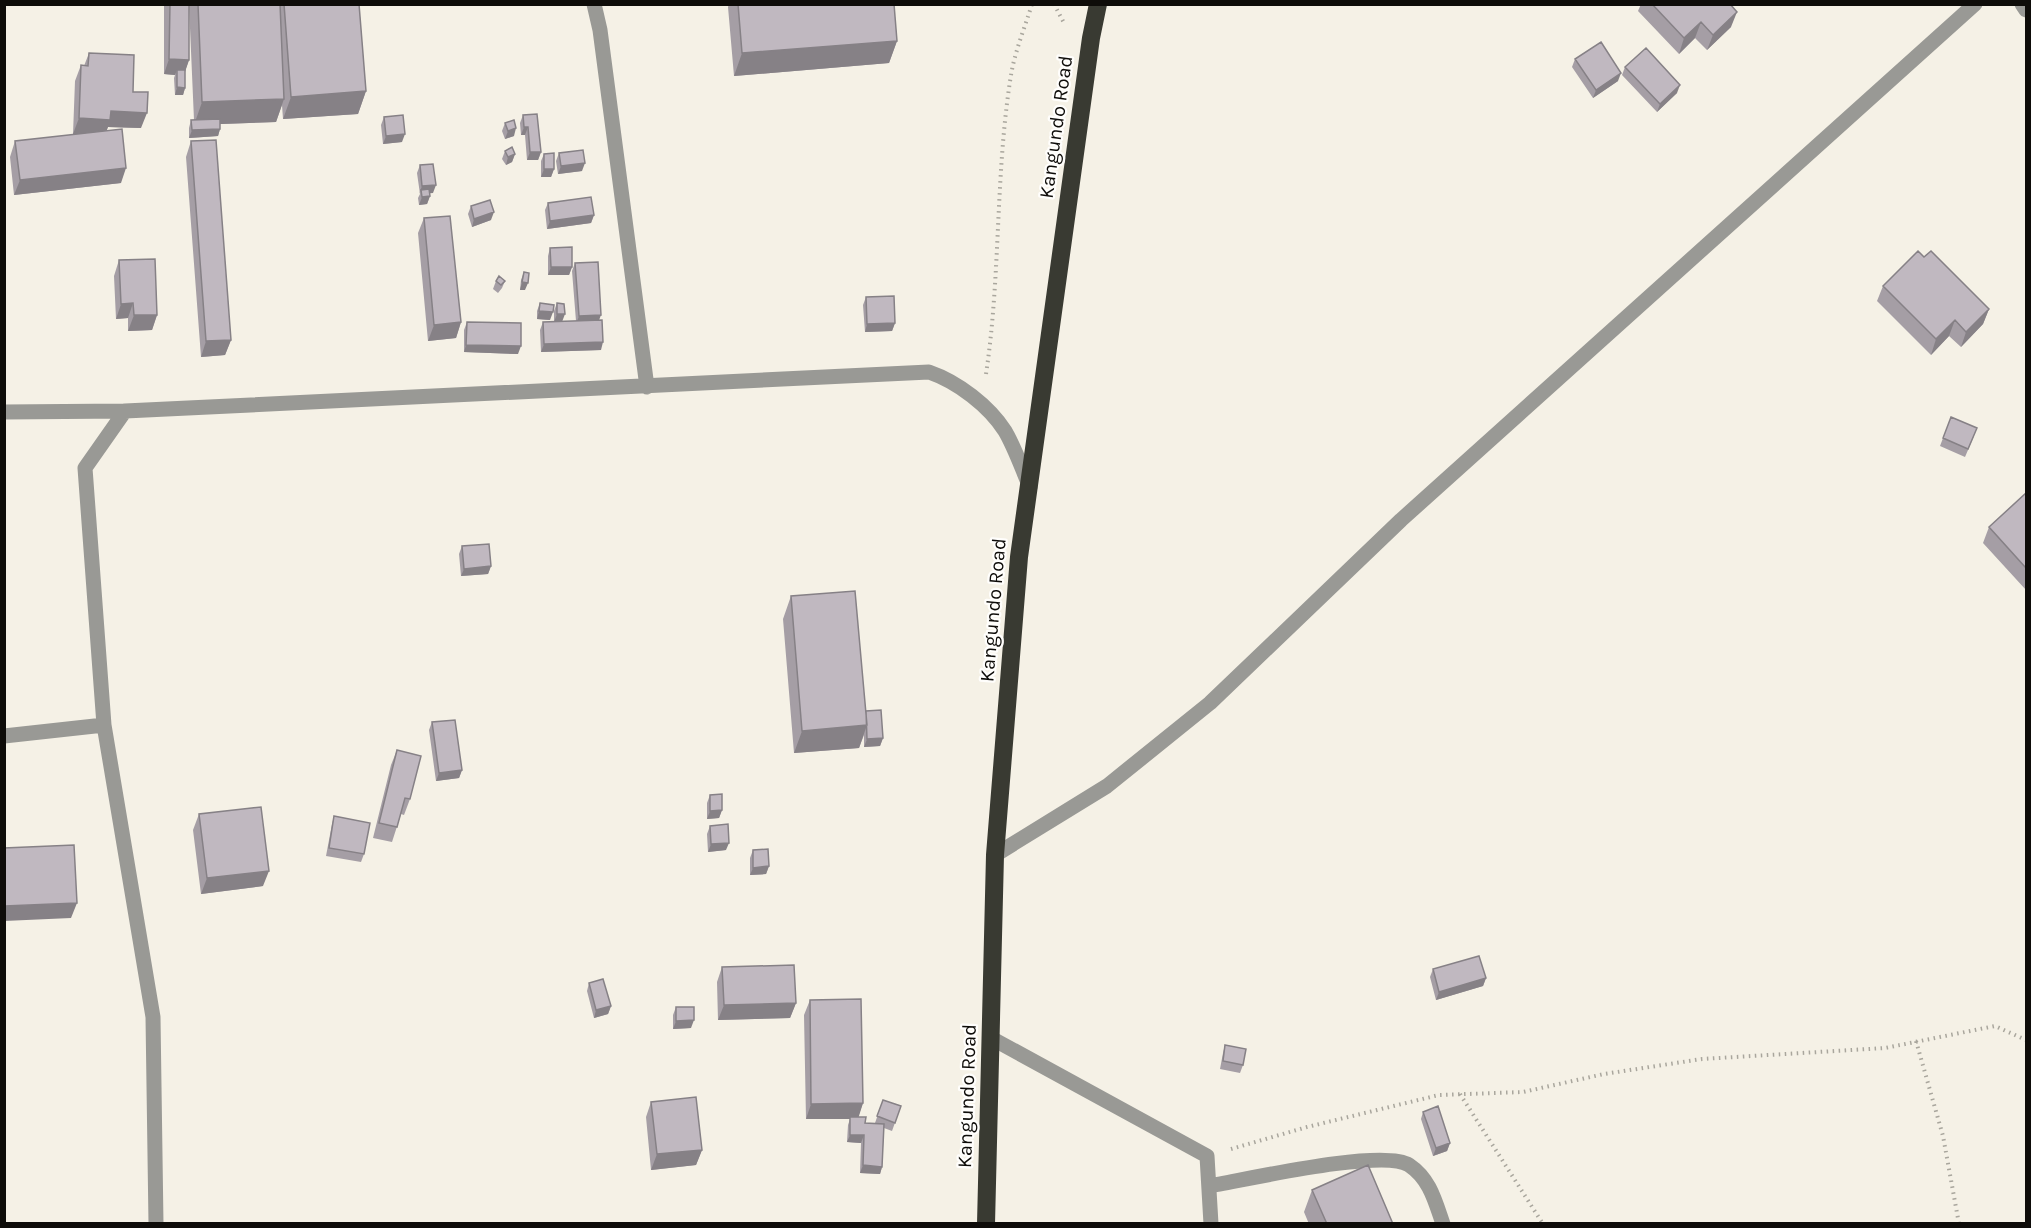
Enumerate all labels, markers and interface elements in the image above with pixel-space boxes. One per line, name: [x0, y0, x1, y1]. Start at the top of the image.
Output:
street label: Kangundo Road: [1035, 54, 1077, 200]
street label: Kangundo Road: [975, 537, 1011, 683]
street label: Kangundo Road: [953, 1024, 981, 1168]

